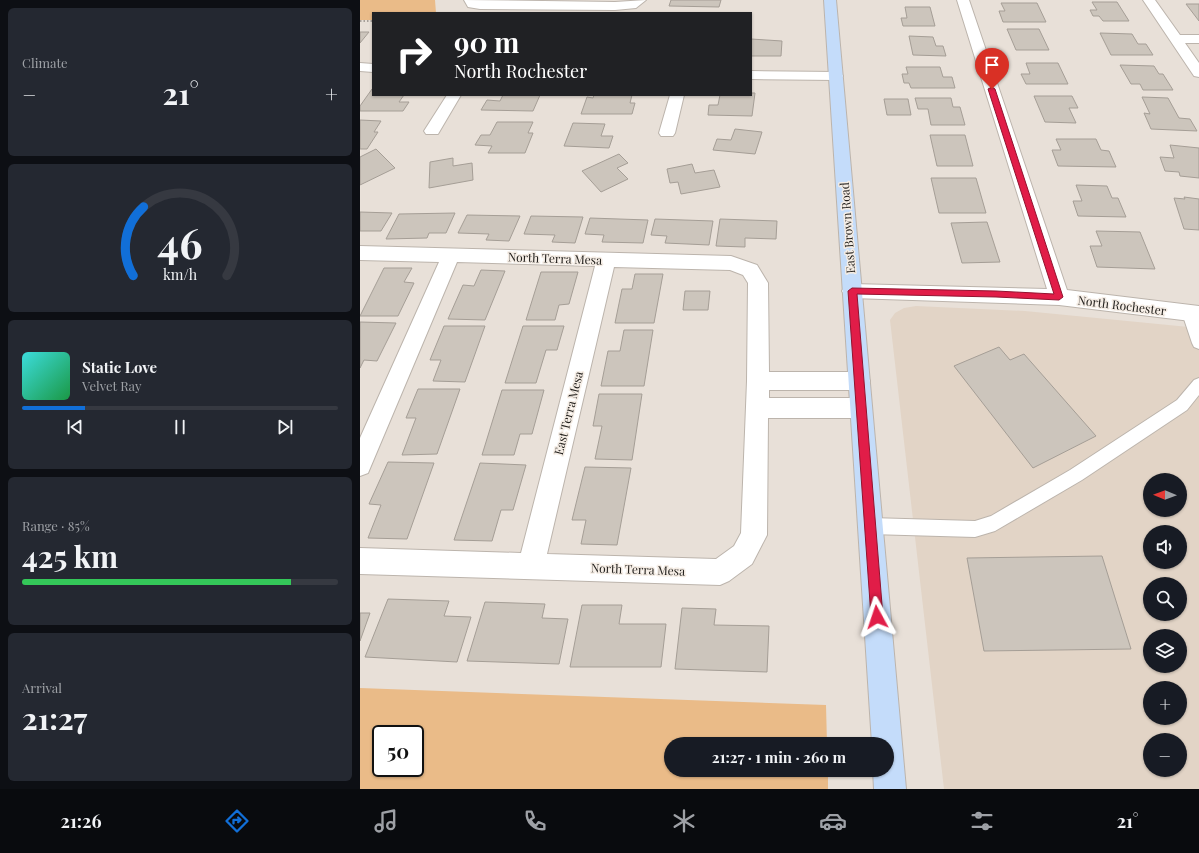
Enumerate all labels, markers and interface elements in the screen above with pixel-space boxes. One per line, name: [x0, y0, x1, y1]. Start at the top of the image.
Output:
text: 90 m: [454, 23, 519, 60]
icon: right: [388, 28, 440, 80]
pin: [975, 48, 1009, 89]
text: Climate: [22, 54, 68, 71]
icon: arrive: [981, 54, 1003, 76]
text: North Rochester: [454, 59, 587, 83]
text: 21°: [162, 73, 199, 113]
text: −: [22, 79, 36, 109]
text: +: [325, 79, 338, 109]
street label: East Brown Road: [836, 182, 858, 274]
text: 46: [157, 214, 203, 269]
street label: North Terra Mesa: [508, 248, 602, 268]
text: km/h: [163, 265, 198, 284]
street label: North Rochester: [1077, 292, 1168, 318]
text: Static Love: [82, 357, 157, 377]
street label: East Terra Mesa: [550, 370, 586, 456]
text: Velvet Ray: [82, 377, 142, 394]
icon: previous: [64, 416, 86, 438]
icon: pause: [169, 416, 191, 438]
icon: next: [274, 416, 296, 438]
north arrow: [1143, 473, 1187, 517]
map controls: [1143, 473, 1187, 777]
text: Range · 85%: [22, 517, 90, 534]
button: sound: [1143, 525, 1187, 569]
text: 425 km: [22, 536, 118, 576]
street label: North Terra Mesa: [591, 559, 685, 579]
button: search: [1143, 577, 1187, 621]
position arrow: [856, 596, 898, 638]
button: layers: [1143, 629, 1187, 673]
text: Arrival: [22, 679, 62, 696]
button: +: [1143, 681, 1187, 725]
text: 21:27: [22, 698, 87, 738]
speed limit sign: 50: [372, 725, 424, 777]
button: −: [1143, 733, 1187, 777]
text: 21:27 · 1 min · 260 m: [712, 747, 846, 767]
icon: directions: [223, 807, 251, 835]
icon: music: [372, 807, 400, 835]
icon: phone: [521, 807, 549, 835]
icon: climate: [670, 807, 698, 835]
icon: car: [819, 807, 847, 835]
icon: filters: [968, 807, 996, 835]
text: 21:26: [61, 809, 102, 833]
text: 21°: [1117, 809, 1138, 833]

